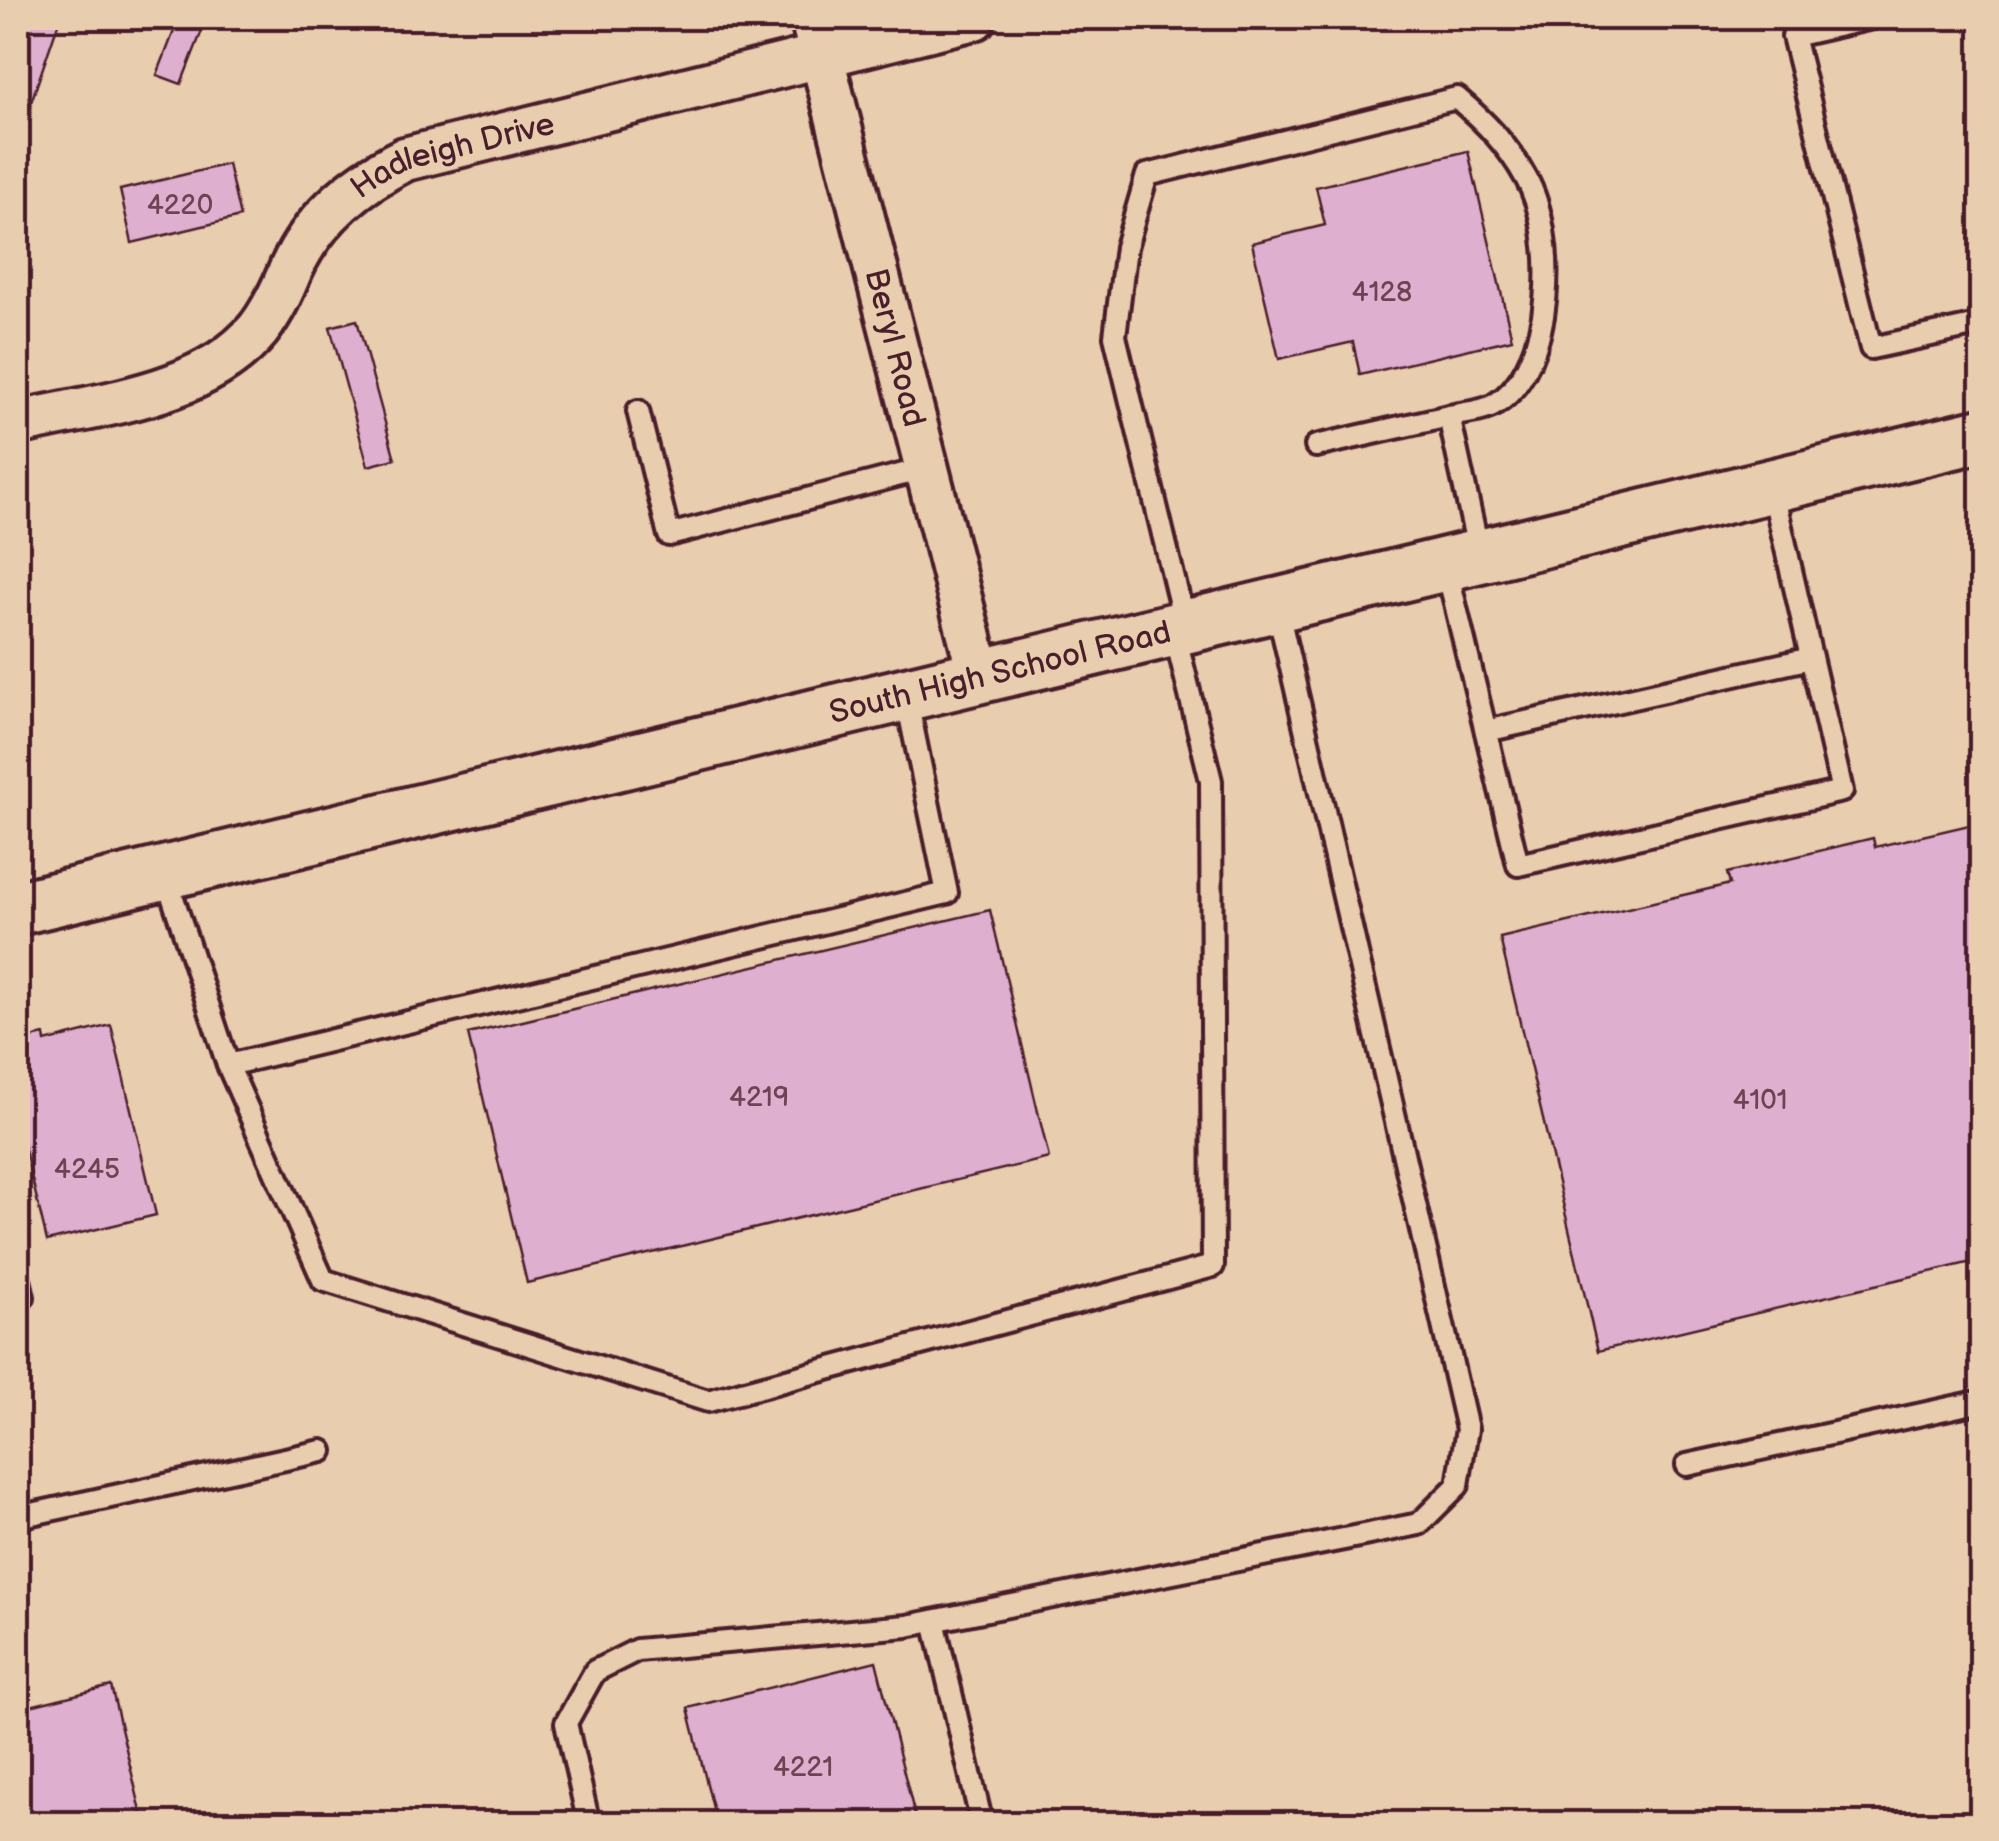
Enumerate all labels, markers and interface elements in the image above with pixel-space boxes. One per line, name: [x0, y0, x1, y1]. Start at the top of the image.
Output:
street label: Hadleigh Drive: [343, 105, 559, 208]
house number: 4220: [147, 189, 213, 222]
street label: Beryl Road: [856, 265, 933, 431]
house number: 4128: [1352, 276, 1412, 309]
street label: South High School Road: [826, 613, 1175, 733]
house number: 4219: [729, 1081, 789, 1114]
house number: 4101: [1732, 1084, 1788, 1117]
house number: 4245: [54, 1153, 120, 1186]
house number: 4221: [773, 1751, 833, 1784]

